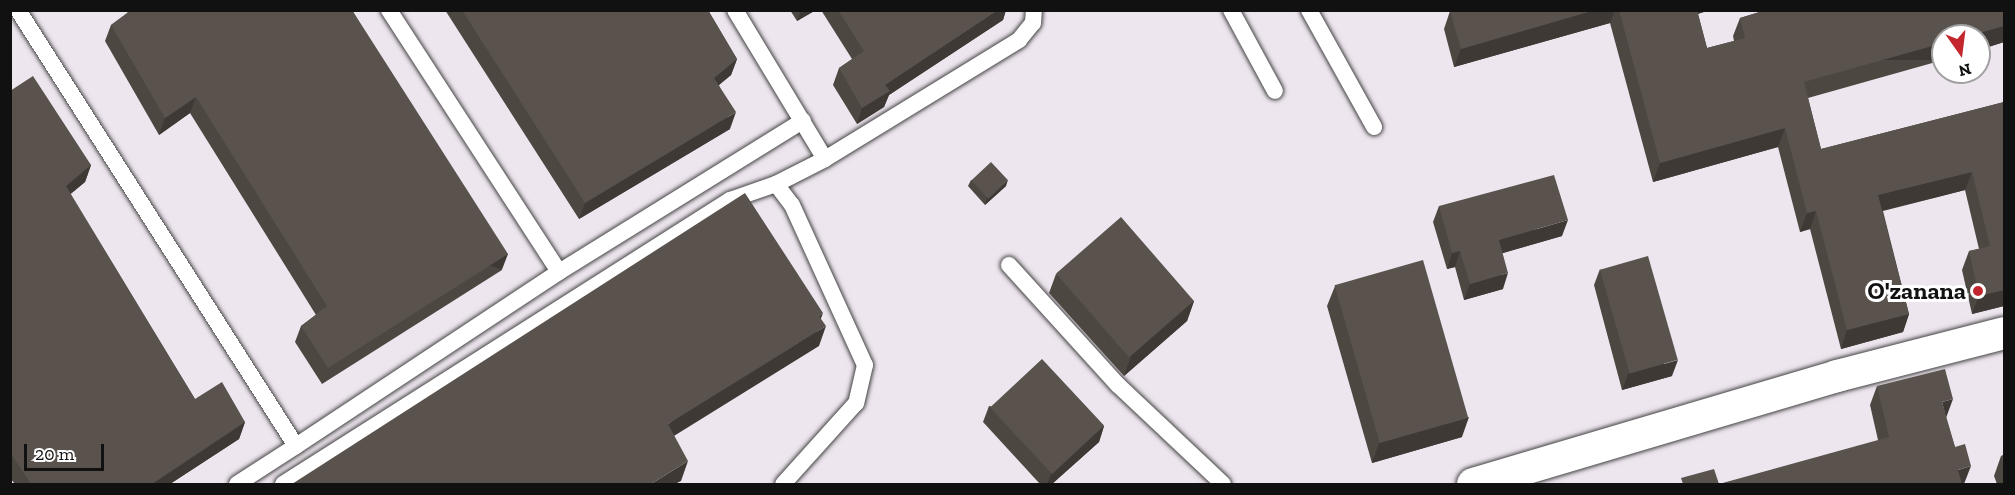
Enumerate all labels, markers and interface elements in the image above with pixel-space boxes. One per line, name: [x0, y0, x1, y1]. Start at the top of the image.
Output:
north arrow: [1931, 24, 1991, 84]
text: N: [1957, 59, 1973, 81]
place label: O'zanana: [1868, 277, 1966, 305]
marker: O'zanana: [1971, 284, 1985, 298]
scale bar: [27, 432, 106, 470]
text: 20 m: [35, 443, 74, 465]

